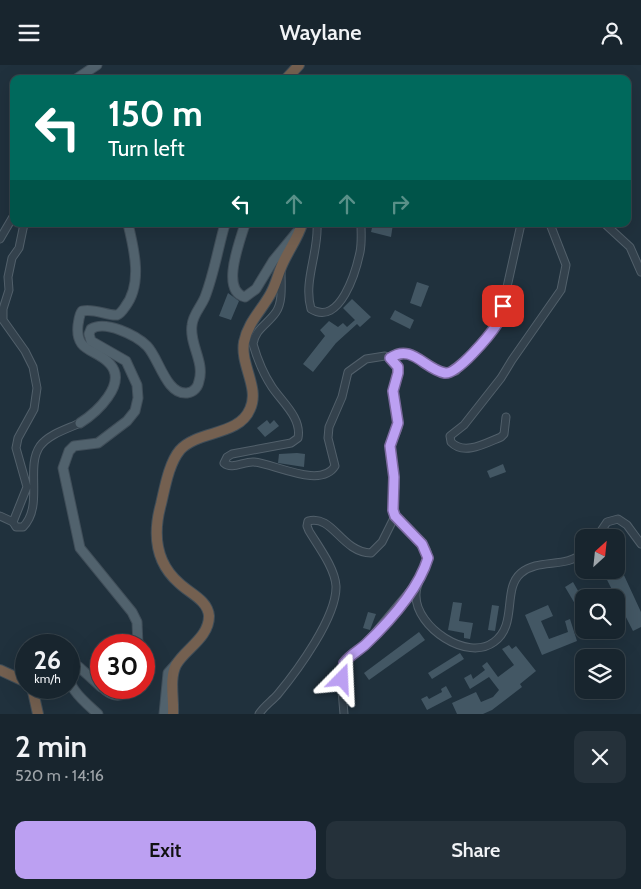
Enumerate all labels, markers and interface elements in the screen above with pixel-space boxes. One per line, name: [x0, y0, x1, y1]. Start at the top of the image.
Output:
icon: menu: [15, 19, 43, 47]
text: Waylane: [279, 19, 362, 46]
icon: person: [598, 19, 626, 47]
text: 150 m: [108, 92, 203, 135]
icon: left: [25, 95, 90, 160]
text: Turn left: [108, 135, 185, 162]
icon: left: [227, 190, 255, 218]
icon: ahead: [280, 190, 308, 218]
icon: ahead: [333, 190, 361, 218]
icon: right: [386, 190, 414, 218]
pin: [482, 285, 524, 327]
icon: arrive: [489, 292, 517, 320]
north arrow: [575, 529, 625, 579]
map controls: [575, 529, 625, 699]
button: search: [575, 589, 625, 639]
speed limit sign: 30: [90, 634, 155, 699]
text: 26: [34, 645, 61, 675]
button: layers: [575, 649, 625, 699]
position arrow: [315, 652, 367, 704]
text: km/h: [34, 671, 61, 686]
text: 2 min: [15, 728, 87, 765]
button: close: [574, 731, 626, 783]
text: 520 m · 14:16: [15, 766, 104, 785]
button: Exit: [15, 821, 316, 879]
button: Share: [326, 821, 626, 879]

